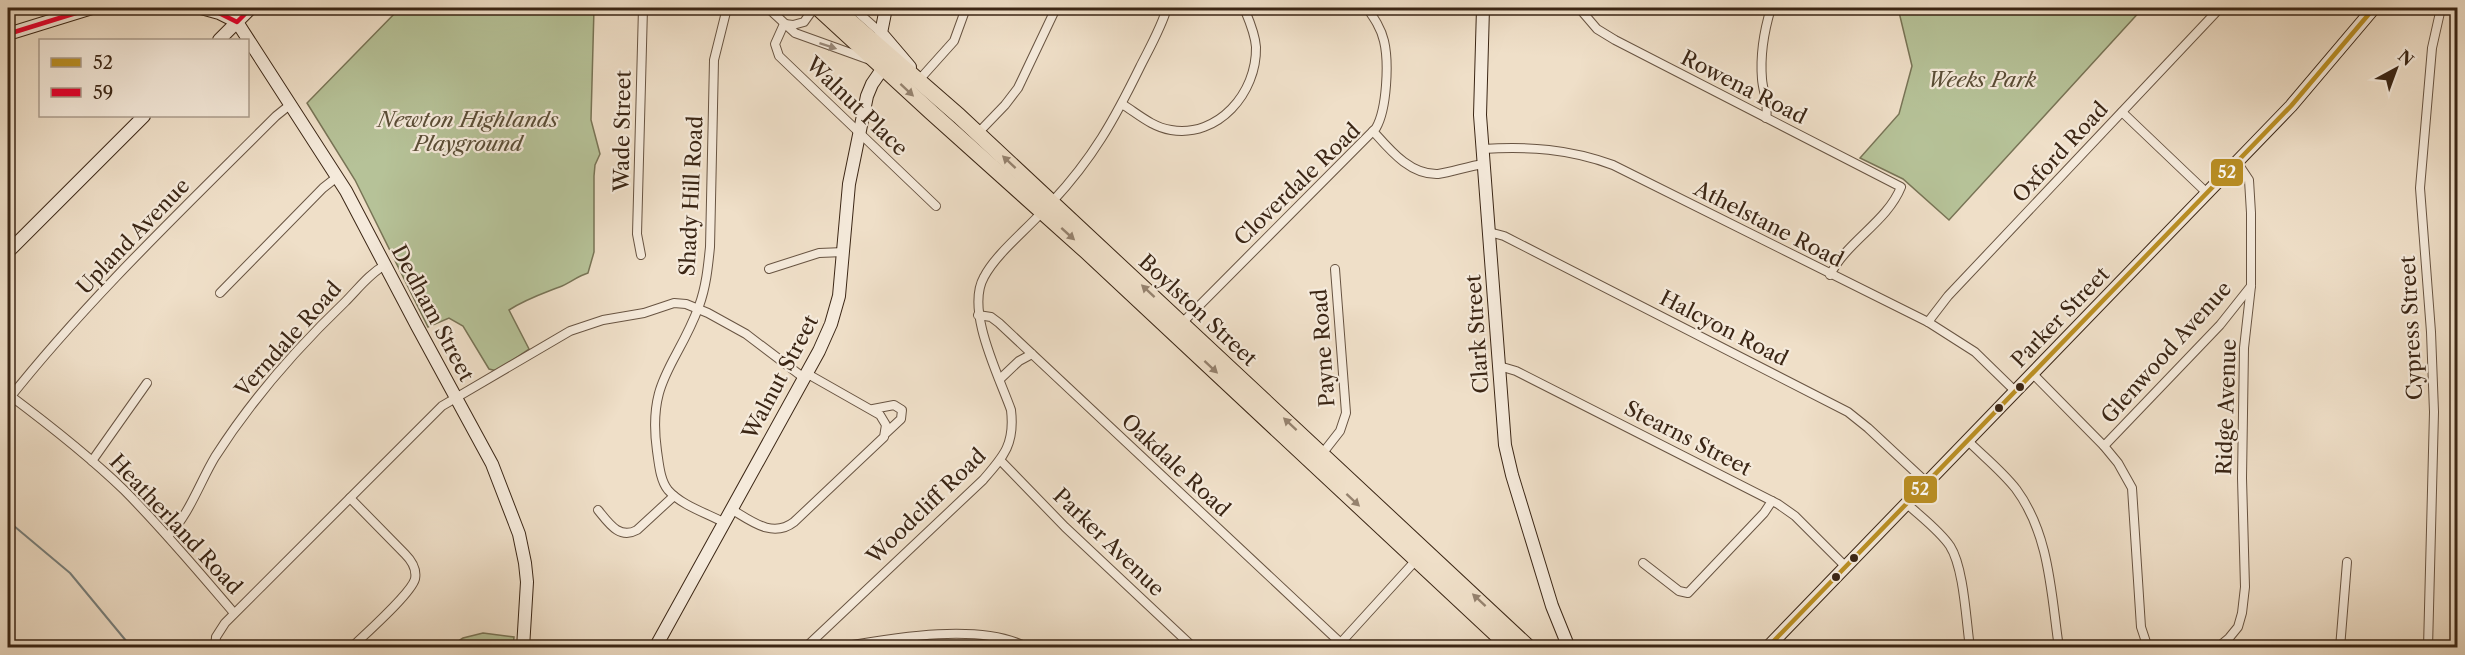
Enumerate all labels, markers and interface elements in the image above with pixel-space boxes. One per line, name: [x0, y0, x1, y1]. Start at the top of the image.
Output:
legend: [39, 39, 249, 117]
north arrow: [2366, 39, 2426, 99]
one-way arrow: [819, 41, 837, 51]
street label: Rowena Road: [1677, 45, 1811, 129]
text: N: [2394, 46, 2418, 70]
street label: Walnut Place: [800, 51, 913, 161]
text: 52: [93, 52, 113, 74]
park label: Weeks Park: [1928, 67, 2037, 92]
street label: Wade Street: [608, 69, 636, 193]
text: 59: [93, 82, 113, 104]
one-way arrow: [899, 83, 913, 97]
street label: Oxford Road: [2007, 96, 2113, 208]
park label: Newton Highlands Playground: [376, 107, 559, 156]
street label: Shady Hill Road: [674, 115, 708, 277]
street label: Cloverdale Road: [1229, 117, 1365, 250]
one-way arrow: [1002, 156, 1017, 169]
line badge: 52: [2210, 158, 2244, 187]
text: 52: [2218, 162, 2236, 182]
street label: Upland Avenue: [71, 173, 195, 299]
street label: Athelstane Road: [1689, 175, 1848, 272]
one-way arrow: [1060, 227, 1075, 240]
street label: Dedham Street: [387, 241, 480, 386]
street label: Boylston Street: [1134, 249, 1263, 371]
street label: Cypress Street: [2395, 255, 2427, 401]
street label: Parker Street: [2006, 261, 2115, 372]
street label: Clark Street: [1460, 273, 1494, 394]
street label: Verndale Road: [229, 276, 346, 403]
street label: Glenwood Avenue: [2096, 276, 2236, 428]
one-way arrow: [1141, 285, 1156, 298]
street label: Halcyon Road: [1656, 285, 1792, 371]
street label: Payne Road: [1306, 288, 1340, 408]
street label: Walnut Street: [736, 310, 823, 444]
street label: Ridge Avenue: [2211, 338, 2241, 476]
one-way arrow: [1203, 360, 1218, 373]
unlabelled marker: [2014, 381, 2026, 393]
street label: Stearns Street: [1620, 395, 1756, 481]
unlabelled marker: [1993, 402, 2005, 414]
street label: Oakdale Road: [1117, 408, 1236, 522]
one-way arrow: [1283, 417, 1298, 431]
street label: Woodcliff Road: [861, 443, 991, 570]
street label: Heatherland Road: [105, 449, 247, 599]
line badge: 52: [1903, 475, 1938, 504]
text: 52: [1911, 479, 1929, 499]
street label: Parker Avenue: [1048, 483, 1170, 601]
one-way arrow: [1346, 493, 1361, 507]
unlabelled marker: [1848, 552, 1860, 564]
unlabelled marker: [1830, 571, 1842, 583]
one-way arrow: [1472, 593, 1487, 607]

